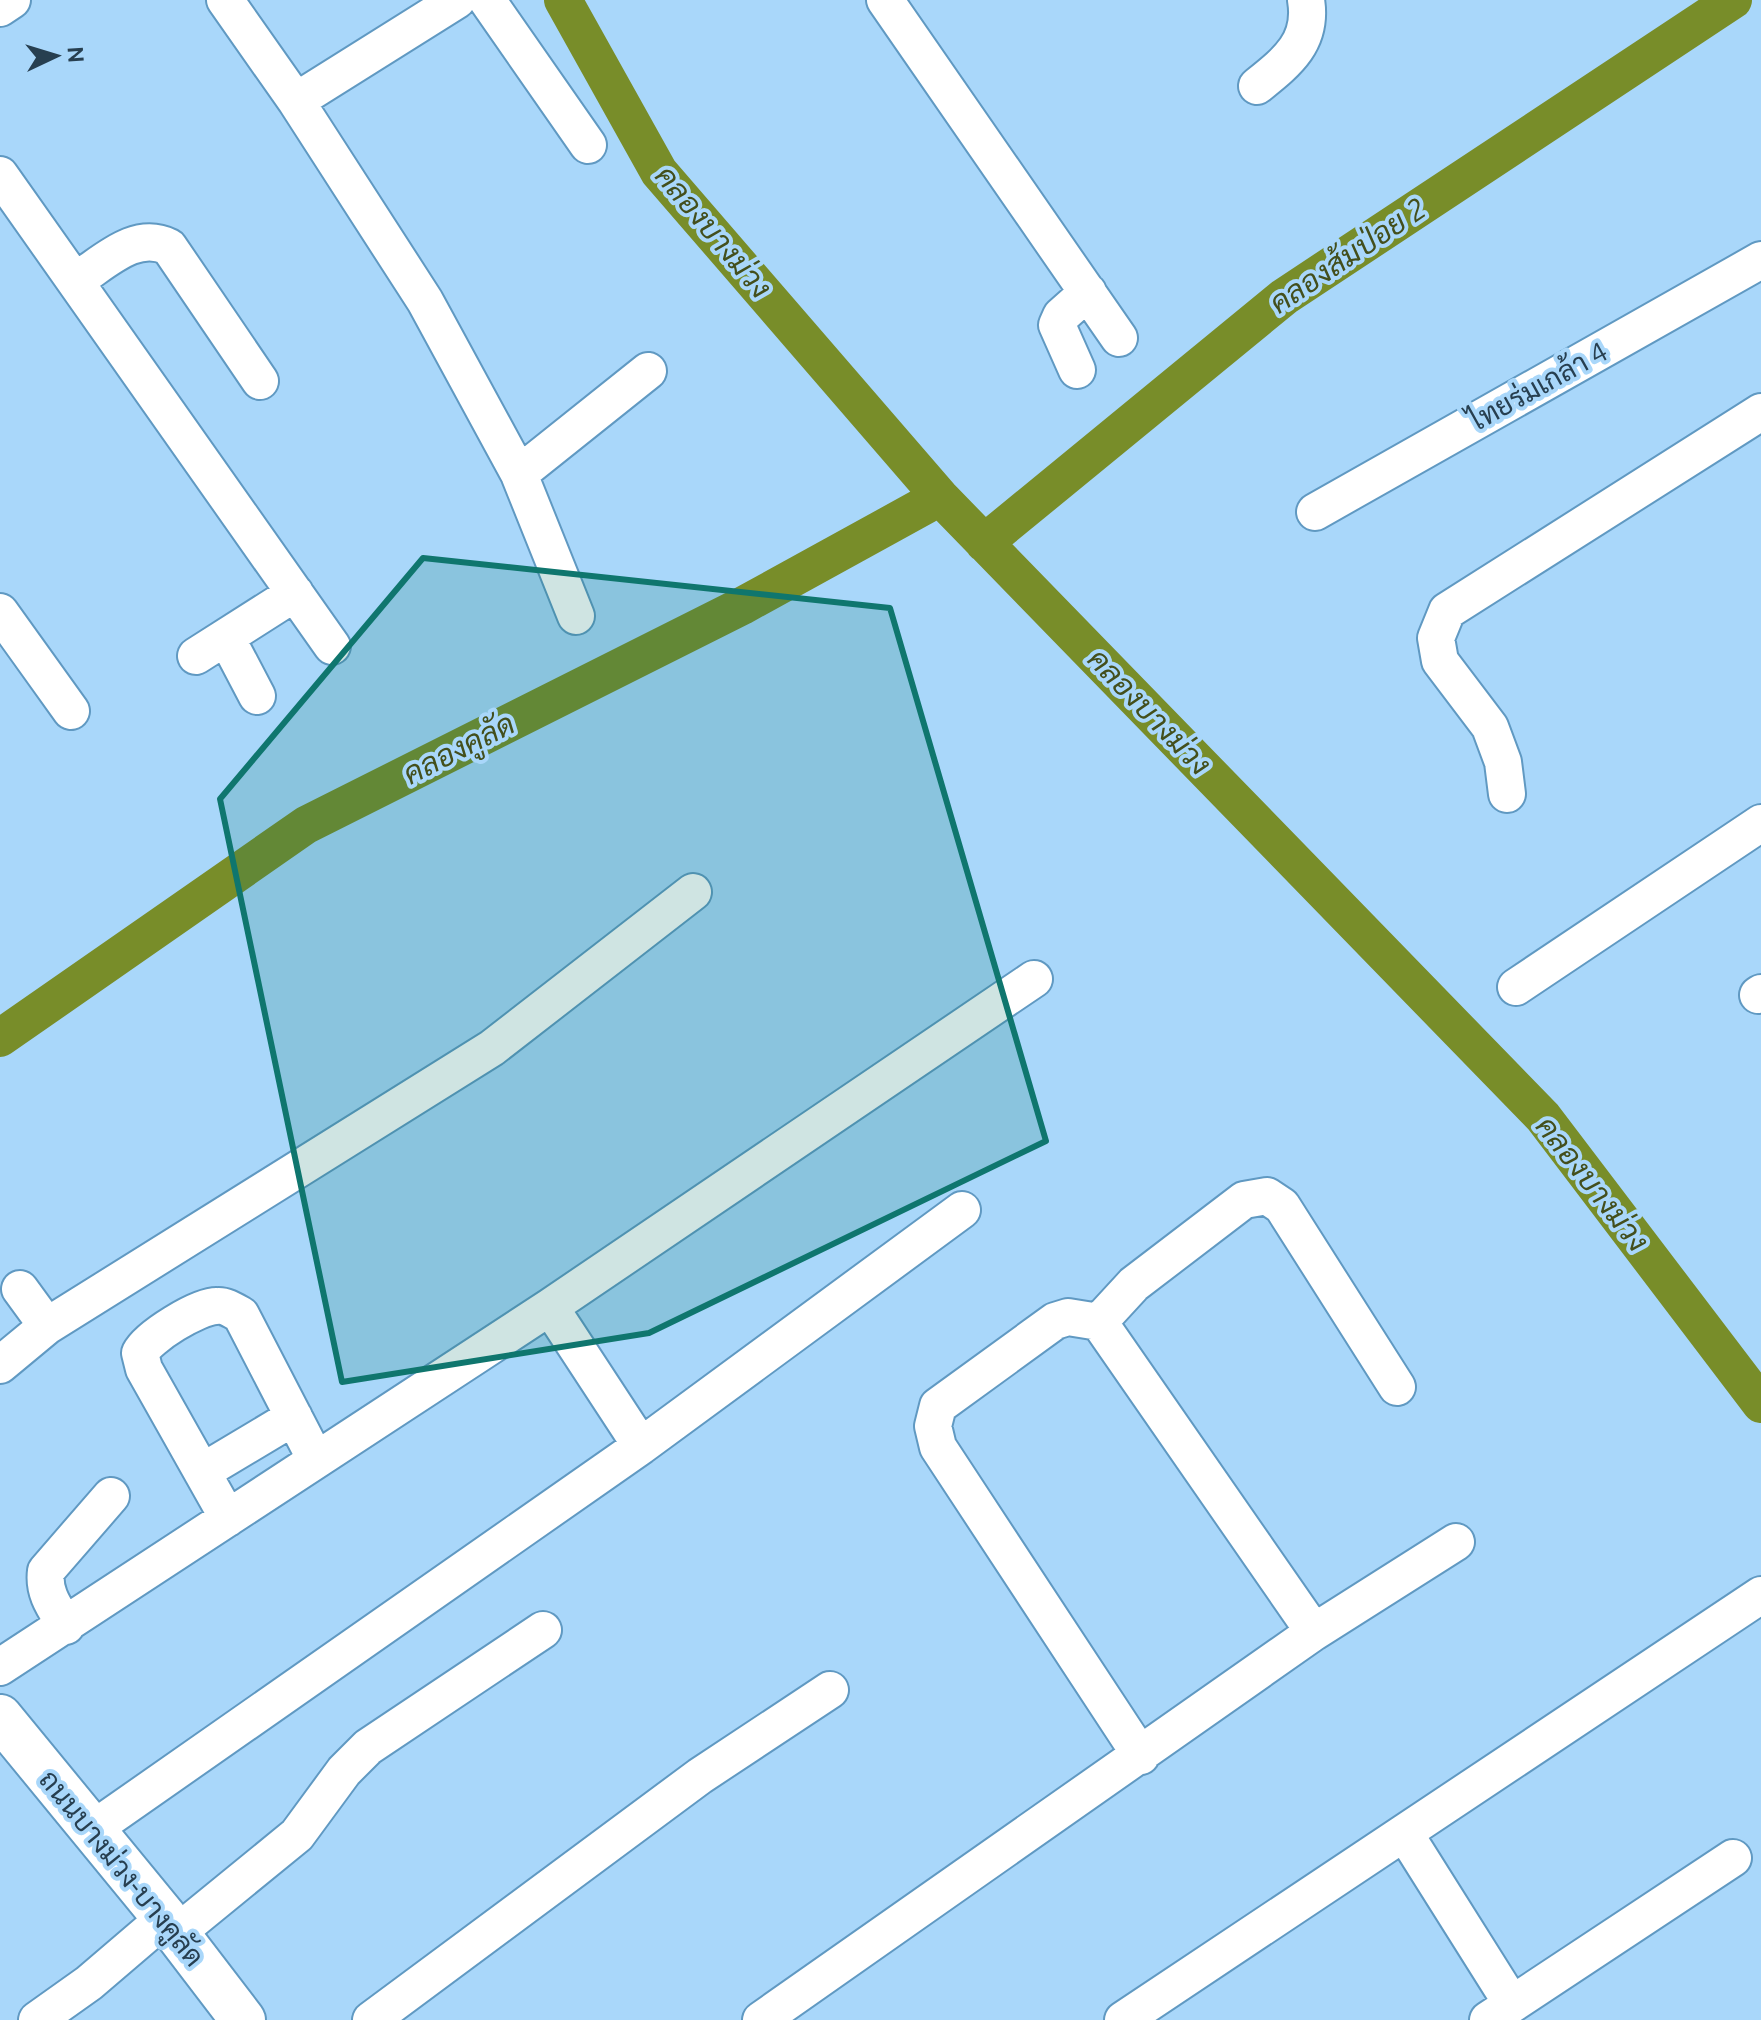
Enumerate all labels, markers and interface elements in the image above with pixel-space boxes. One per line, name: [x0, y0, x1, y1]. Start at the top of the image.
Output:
north arrow: [16, 16, 96, 96]
text: N: [63, 46, 89, 64]
water label: คลองบางม่วง: [649, 159, 779, 304]
water label: คลองส้มป่อย 2: [1262, 189, 1432, 320]
street label: ไทยร่มเกล้า 4: [1460, 332, 1612, 437]
water label: คลองบางม่วง: [1081, 641, 1218, 781]
water label: คลองคูลัด: [397, 705, 522, 794]
water label: คลองบางม่วง: [1530, 1109, 1656, 1258]
street label: ถนนบางม่วง-บางคูลัด: [30, 1762, 212, 1975]

